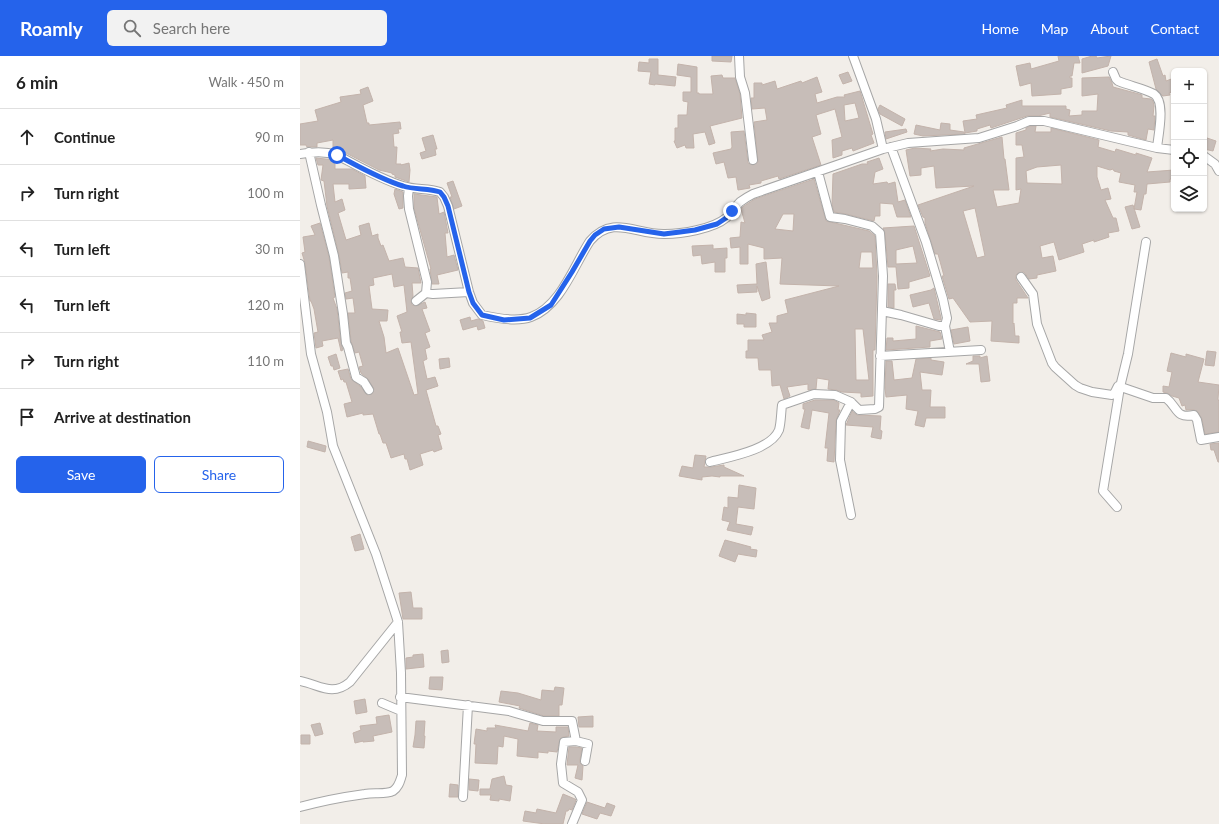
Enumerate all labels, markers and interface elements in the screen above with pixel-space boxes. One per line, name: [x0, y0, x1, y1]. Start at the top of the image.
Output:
search box: [107, 10, 387, 46]
text: Roamly: [20, 17, 83, 40]
icon: search: [121, 17, 143, 39]
text: Search here: [153, 19, 230, 37]
text: Home: [981, 20, 1019, 37]
text: Map: [1041, 20, 1068, 37]
text: About: [1090, 20, 1128, 37]
text: Contact: [1150, 20, 1199, 37]
map controls: [1171, 68, 1207, 212]
button: +: [1171, 68, 1207, 104]
text: 6 min: [16, 72, 58, 93]
text: Walk · 450 m: [208, 74, 284, 90]
button: −: [1171, 104, 1207, 140]
icon: ahead: [16, 126, 38, 148]
text: Continue: [54, 128, 115, 146]
text: 90 m: [255, 129, 284, 145]
button: locate: [1171, 140, 1207, 176]
route start: [328, 146, 346, 164]
button: layers: [1171, 176, 1207, 212]
icon: right: [16, 182, 38, 204]
text: Turn right: [54, 184, 119, 202]
text: 100 m: [247, 185, 284, 201]
route end: [723, 202, 741, 220]
icon: left: [16, 238, 38, 260]
text: Turn left: [54, 240, 110, 258]
text: 30 m: [255, 241, 284, 257]
icon: left: [16, 294, 38, 316]
text: Turn left: [54, 296, 110, 314]
text: 120 m: [247, 297, 284, 313]
icon: right: [16, 350, 38, 372]
text: Turn right: [54, 352, 119, 370]
text: 110 m: [247, 353, 284, 369]
icon: arrive: [16, 406, 38, 428]
text: Arrive at destination: [54, 408, 191, 426]
button: Save: [16, 456, 146, 493]
button: Share: [154, 456, 284, 493]

